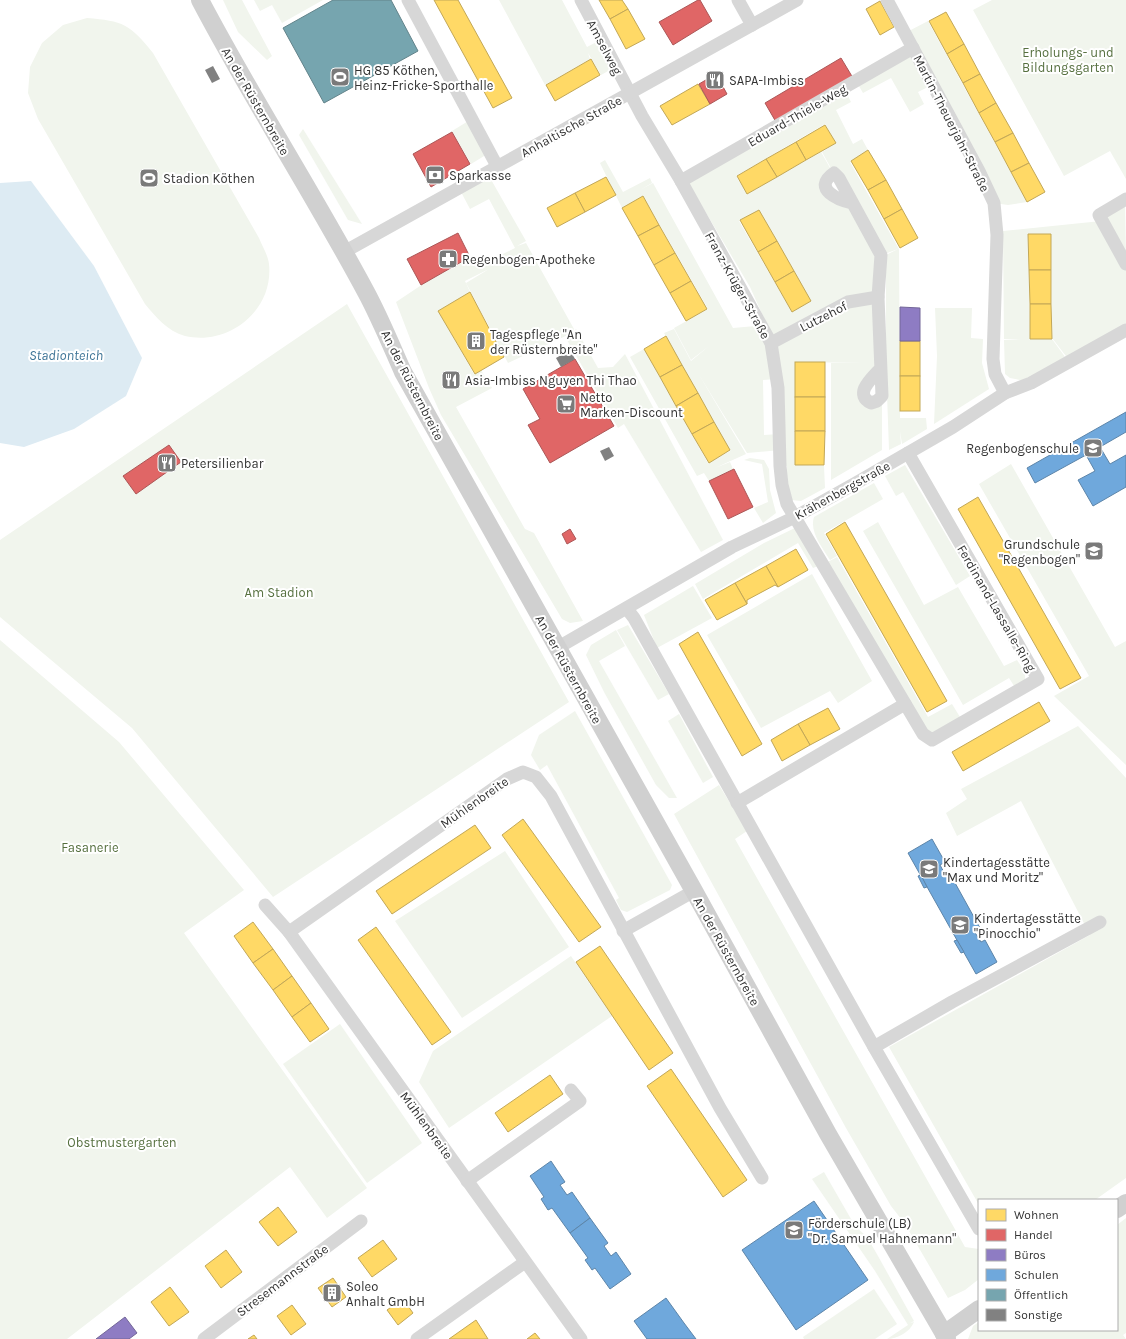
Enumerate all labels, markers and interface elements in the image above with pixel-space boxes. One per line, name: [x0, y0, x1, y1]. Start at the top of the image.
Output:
street label: Amselweg: [584, 17, 626, 78]
street label: An der Rüsternbreite: [219, 45, 293, 158]
park label: Erholungs- und Bildungsgarten: [1022, 45, 1114, 75]
street label: Martin-Theuerjahr-Straße: [910, 52, 993, 195]
place label: HG 85 Köthen, Heinz-Fricke-Sporthalle: [354, 63, 494, 93]
sports icon: HG 85 Köthen, Heinz-Fricke-Sporthalle: [329, 66, 351, 88]
restaurant icon: SAPA-Imbiss: [704, 69, 726, 91]
place label: SAPA-Imbiss: [729, 73, 804, 88]
street label: Eduard-Thiele-Weg: [745, 81, 850, 150]
street label: Anhaltische Straße: [518, 92, 625, 160]
bank icon: Sparkasse: [424, 164, 446, 186]
sports icon: Stadion Köthen: [138, 167, 160, 189]
place label: Sparkasse: [449, 168, 511, 183]
place label: Stadion Köthen: [163, 171, 255, 186]
street label: Franz-Krüger-Straße: [702, 229, 773, 342]
pharmacy icon: Regenbogen-Apotheke: [437, 248, 459, 270]
place label: Regenbogen-Apotheke: [462, 252, 596, 267]
street label: Lutzehof: [797, 298, 850, 335]
place label: Tagespflege "An der Rüsternbreite": [490, 327, 597, 357]
street label: An der Rüsternbreite: [378, 328, 447, 443]
building icon: Tagespflege "An der Rüsternbreite": [465, 330, 487, 352]
water label: Stadionteich: [29, 347, 103, 364]
restaurant icon: Asia-Imbiss Nguyen Thi Thao: [440, 369, 462, 391]
place label: Asia-Imbiss Nguyen Thi Thao: [465, 373, 637, 388]
place label: Netto Marken-Discount: [580, 390, 683, 420]
supermarket icon: Netto Marken-Discount: [555, 393, 577, 415]
school or university icon: Regenbogenschule: [1082, 437, 1104, 459]
place label: Regenbogenschule: [966, 441, 1079, 456]
restaurant icon: Petersilienbar: [156, 452, 178, 474]
place label: Petersilienbar: [181, 456, 264, 471]
street label: Krähenbergstraße: [792, 458, 893, 523]
place label: Grundschule "Regenbogen": [999, 537, 1080, 567]
school or university icon: Grundschule "Regenbogen": [1083, 540, 1105, 562]
street label: Ferdinand-Lassalle-Ring: [954, 542, 1039, 675]
park label: Am Stadion: [244, 585, 314, 600]
street label: An der Rüsternbreite: [532, 612, 605, 726]
street label: Mühlenbreite: [437, 773, 511, 831]
park label: Fasanerie: [61, 840, 119, 855]
place label: Kindertagesstätte "Max und Moritz": [943, 855, 1050, 885]
school or university icon: Kindertagesstätte "Max und Moritz": [918, 858, 940, 880]
street label: An der Rüsternbreite: [690, 894, 763, 1008]
place label: Kindertagesstätte "Pinocchio": [974, 911, 1081, 941]
school or university icon: Kindertagesstätte "Pinocchio": [949, 914, 971, 936]
street label: Mühlenbreite: [397, 1089, 456, 1162]
park label: Obstmustergarten: [67, 1135, 177, 1150]
legend: [978, 1199, 1118, 1331]
text: Wohnen: [1014, 1208, 1059, 1222]
place label: Förderschule (LB) "Dr. Samuel Hahnemann": [808, 1216, 956, 1246]
school or university icon: Förderschule (LB) "Dr. Samuel Hahnemann": [783, 1219, 805, 1241]
text: Handel: [1014, 1228, 1053, 1242]
street label: Stresemannstraße: [234, 1241, 331, 1320]
text: Büros: [1014, 1248, 1046, 1262]
text: Schulen: [1014, 1268, 1059, 1282]
place label: Soleo Anhalt GmbH: [346, 1279, 425, 1309]
building icon: Soleo Anhalt GmbH: [321, 1282, 343, 1304]
text: Öffentlich: [1014, 1288, 1068, 1302]
text: Sonstige: [1014, 1308, 1062, 1322]

